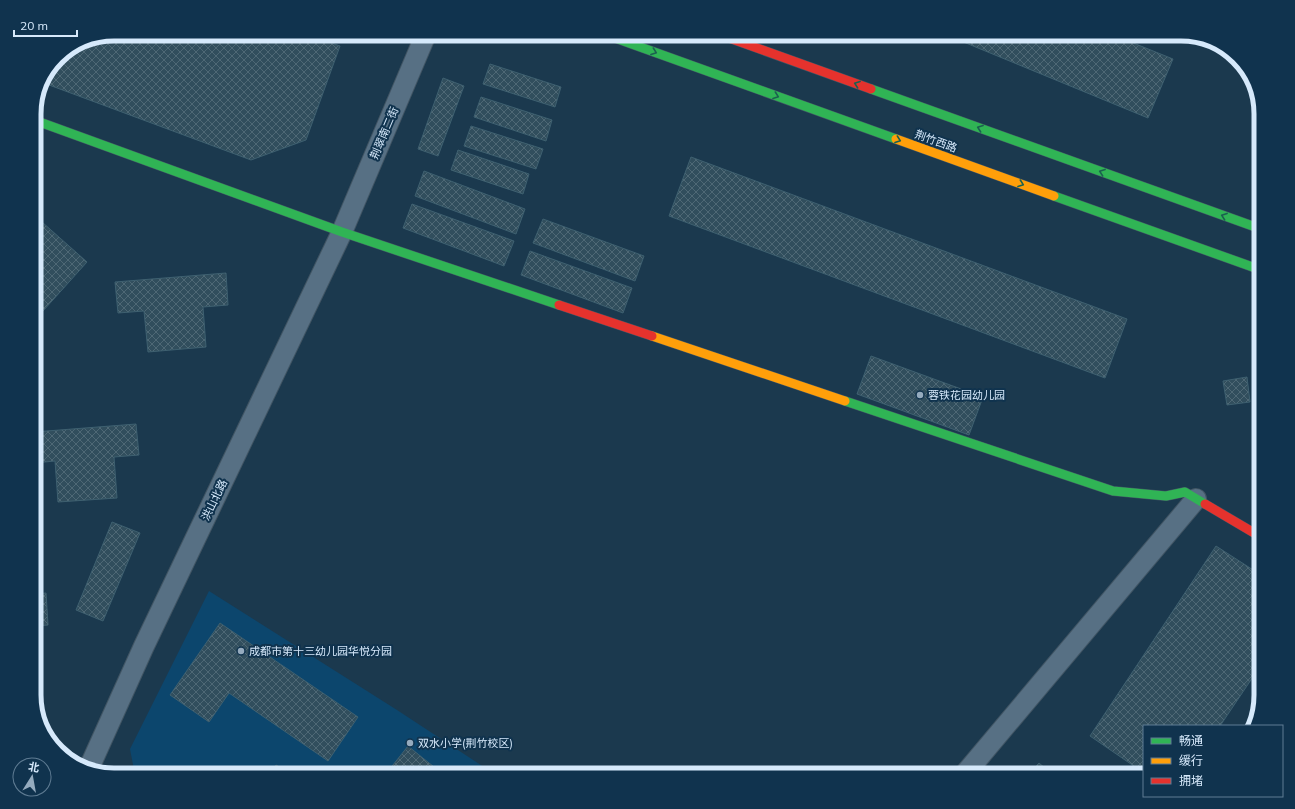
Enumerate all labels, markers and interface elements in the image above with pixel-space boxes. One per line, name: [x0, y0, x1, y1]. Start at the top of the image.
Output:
scale bar: [14, 12, 77, 38]
text: 20 m: [20, 18, 48, 33]
one-way arrow: [650, 47, 657, 56]
one-way arrow: [854, 80, 861, 89]
one-way arrow: [772, 91, 779, 99]
street label: 荆翠南二街: [367, 105, 401, 161]
one-way arrow: [976, 124, 983, 133]
street label: 荆竹西路: [913, 127, 959, 155]
one-way arrow: [895, 135, 902, 143]
one-way arrow: [1098, 168, 1105, 177]
one-way arrow: [1017, 179, 1024, 187]
one-way arrow: [1221, 212, 1228, 221]
place label: 蓉铁花园幼儿园: [928, 388, 1005, 402]
marker: 蓉铁花园幼儿园: [915, 390, 925, 400]
street label: 洪山北路: [198, 477, 230, 523]
place label: 成都市第十三幼儿园华悦分园: [249, 644, 392, 658]
marker: 成都市第十三幼儿园华悦分园: [236, 646, 246, 656]
legend: [1143, 725, 1283, 797]
text: 畅通: [1179, 733, 1203, 748]
place label: 双水小学(荆竹校区): [418, 736, 513, 750]
marker: 双水小学(荆竹校区): [405, 738, 415, 748]
text: 缓行: [1179, 753, 1203, 768]
north arrow: [12, 757, 52, 797]
text: 北: [27, 759, 41, 775]
text: 拥堵: [1179, 773, 1203, 788]

